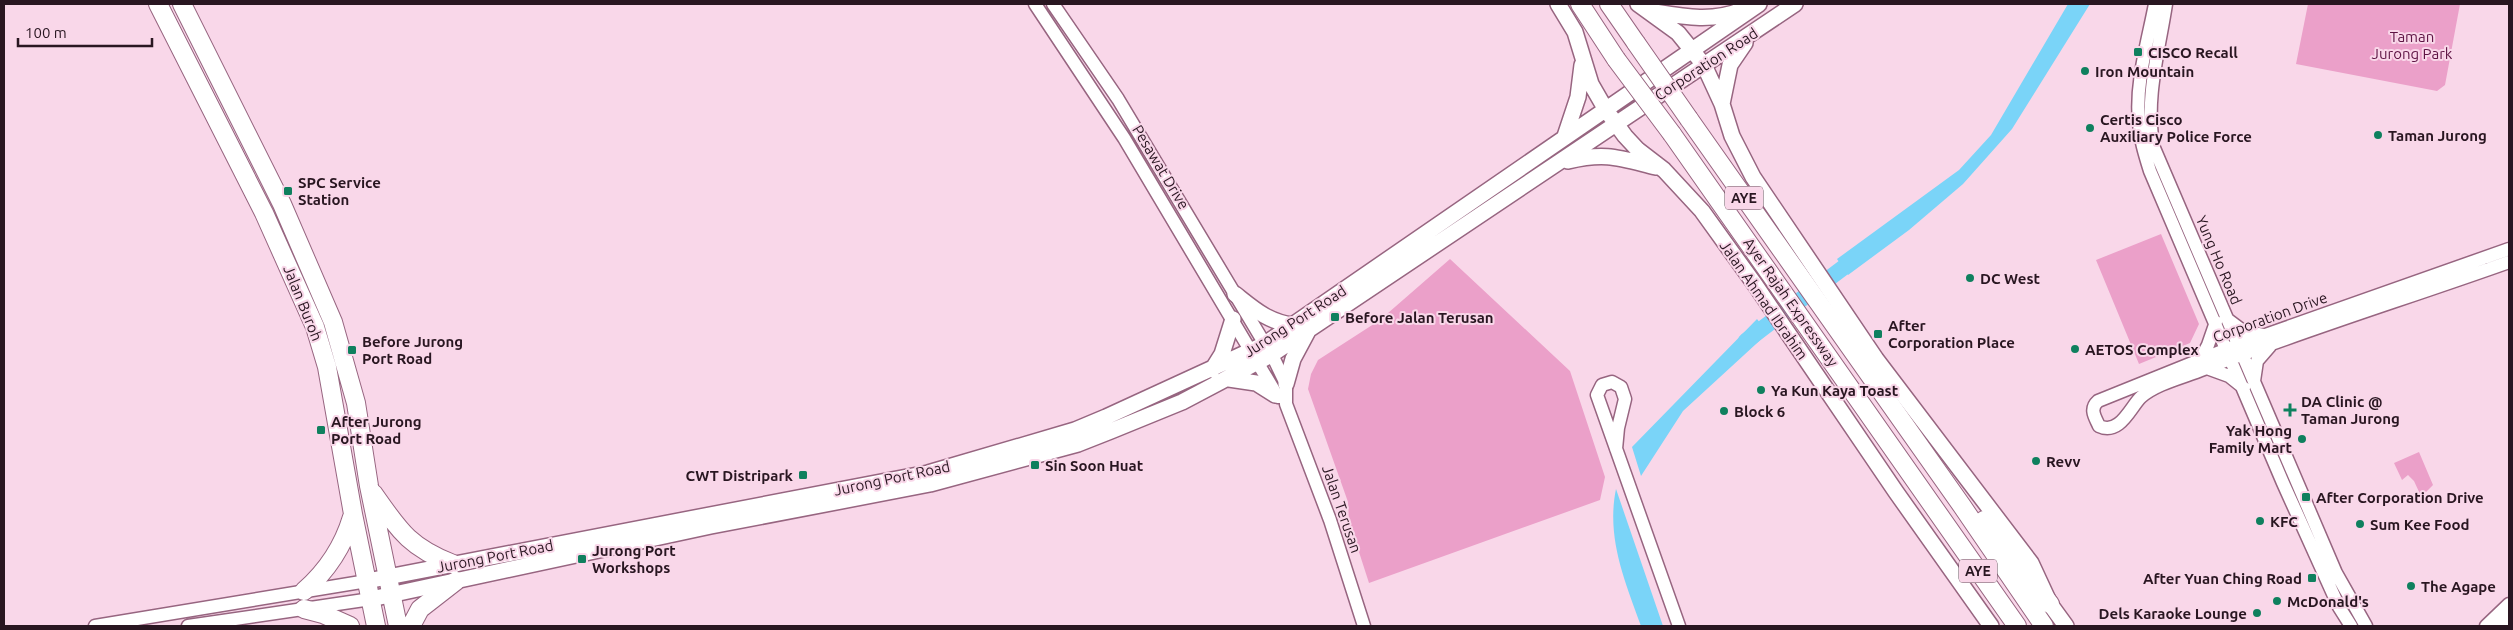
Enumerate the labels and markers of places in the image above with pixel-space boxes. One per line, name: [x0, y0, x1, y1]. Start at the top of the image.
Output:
place label: CISCO Recall: [2148, 44, 2238, 61]
marker: CISCO Recall: [2132, 46, 2144, 58]
place label: Iron Mountain: [2095, 63, 2194, 80]
marker: Iron Mountain: [2079, 65, 2091, 77]
place label: Certis Cisco Auxiliary Police Force: [2100, 111, 2252, 145]
marker: Certis Cisco Auxiliary Police Force: [2084, 122, 2096, 134]
place label: Taman Jurong: [2388, 127, 2487, 144]
marker: Taman Jurong: [2372, 129, 2384, 141]
place label: SPC Service Station: [298, 174, 381, 208]
marker: SPC Service Station: [282, 185, 294, 197]
place label: DC West: [1980, 270, 2041, 287]
marker: DC West: [1964, 272, 1976, 284]
place label: Before Jalan Terusan: [1345, 309, 1494, 326]
marker: Before Jalan Terusan: [1329, 311, 1341, 323]
place label: After Corporation Place: [1888, 317, 2015, 351]
marker: After Corporation Place: [1872, 328, 1884, 340]
place label: Before Jurong Port Road: [362, 333, 463, 367]
place label: AETOS Complex: [2085, 341, 2199, 358]
marker: AETOS Complex: [2069, 343, 2081, 355]
marker: Before Jurong Port Road: [346, 344, 358, 356]
place label: Ya Kun Kaya Toast: [1771, 382, 1899, 399]
marker: Ya Kun Kaya Toast: [1755, 384, 1767, 396]
place label: DA Clinic @ Taman Jurong: [2301, 393, 2400, 427]
place label: Block 6: [1734, 403, 1785, 420]
marker: DA Clinic @ Taman Jurong: [2283, 403, 2297, 417]
marker: Block 6: [1718, 405, 1730, 417]
place label: After Jurong Port Road: [331, 413, 422, 447]
place label: Yak Hong Family Mart: [2209, 422, 2293, 456]
marker: After Jurong Port Road: [315, 424, 327, 436]
marker: Yak Hong Family Mart: [2296, 433, 2308, 445]
place label: Revv: [2046, 453, 2081, 470]
marker: Revv: [2030, 455, 2042, 467]
place label: Sin Soon Huat: [1045, 457, 1144, 474]
marker: Sin Soon Huat: [1029, 459, 1041, 471]
place label: CWT Distripark: [685, 467, 794, 484]
marker: CWT Distripark: [797, 469, 809, 481]
place label: After Corporation Drive: [2316, 489, 2484, 506]
marker: After Corporation Drive: [2300, 491, 2312, 503]
place label: KFC: [2270, 513, 2298, 530]
marker: KFC: [2254, 515, 2266, 527]
place label: Sum Kee Food: [2370, 516, 2469, 533]
marker: Sum Kee Food: [2354, 518, 2366, 530]
place label: Jurong Port Workshops: [592, 542, 676, 576]
marker: Jurong Port Workshops: [576, 553, 588, 565]
place label: After Yuan Ching Road: [2143, 570, 2302, 587]
marker: After Yuan Ching Road: [2306, 572, 2318, 584]
place label: The Agape: [2421, 578, 2496, 595]
marker: The Agape: [2405, 580, 2417, 592]
place label: McDonald's: [2287, 593, 2369, 610]
marker: McDonald's: [2271, 595, 2283, 607]
place label: Dels Karaoke Lounge: [2099, 605, 2247, 622]
marker: Dels Karaoke Lounge: [2251, 607, 2263, 619]

